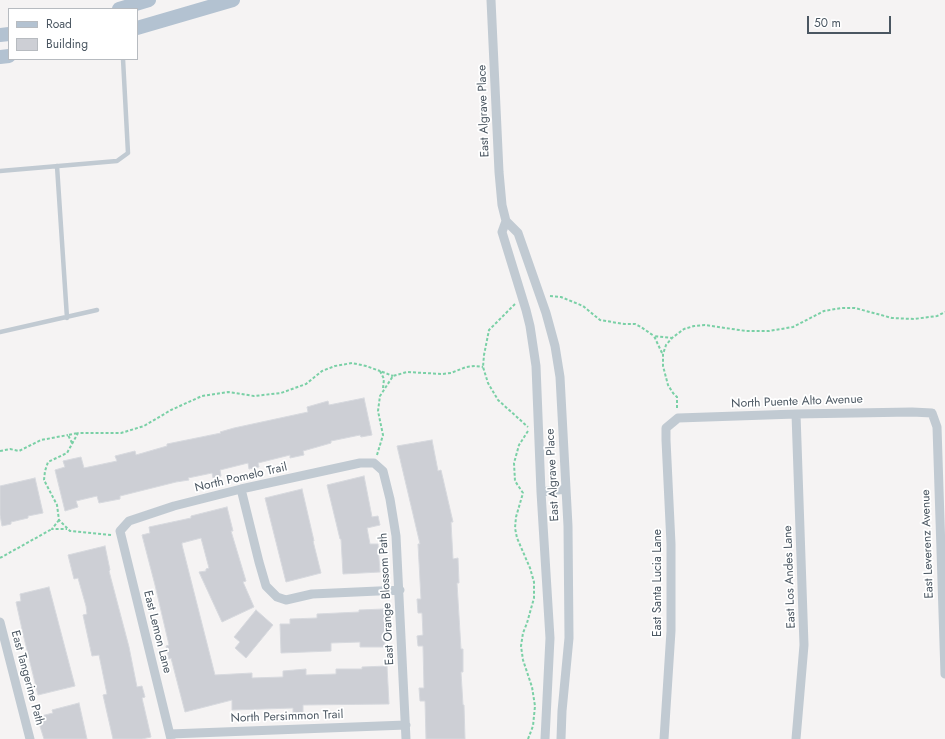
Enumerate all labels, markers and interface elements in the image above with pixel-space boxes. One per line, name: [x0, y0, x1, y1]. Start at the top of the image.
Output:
legend: [8, 8, 138, 60]
scale bar: [809, 8, 893, 34]
text: 50 m: [814, 14, 841, 32]
text: Road: [46, 15, 72, 33]
text: Building: [46, 35, 88, 53]
street label: East Algrave Place: [475, 64, 493, 158]
street label: North Puente Alto Avenue: [731, 393, 863, 411]
street label: East Algrave Place: [543, 428, 563, 522]
street label: North Pomelo Trail: [193, 460, 289, 496]
street label: East Leverenz Avenue: [919, 489, 937, 599]
street label: East Los Andes Lane: [781, 525, 799, 629]
street label: East Santa Lucia Lane: [651, 529, 665, 637]
street label: East Orange Blossom Path: [376, 533, 398, 665]
street label: East Lemon Lane: [140, 589, 174, 675]
street label: East Tangerine Path: [7, 629, 47, 727]
street label: North Persimmon Trail: [230, 708, 344, 726]

